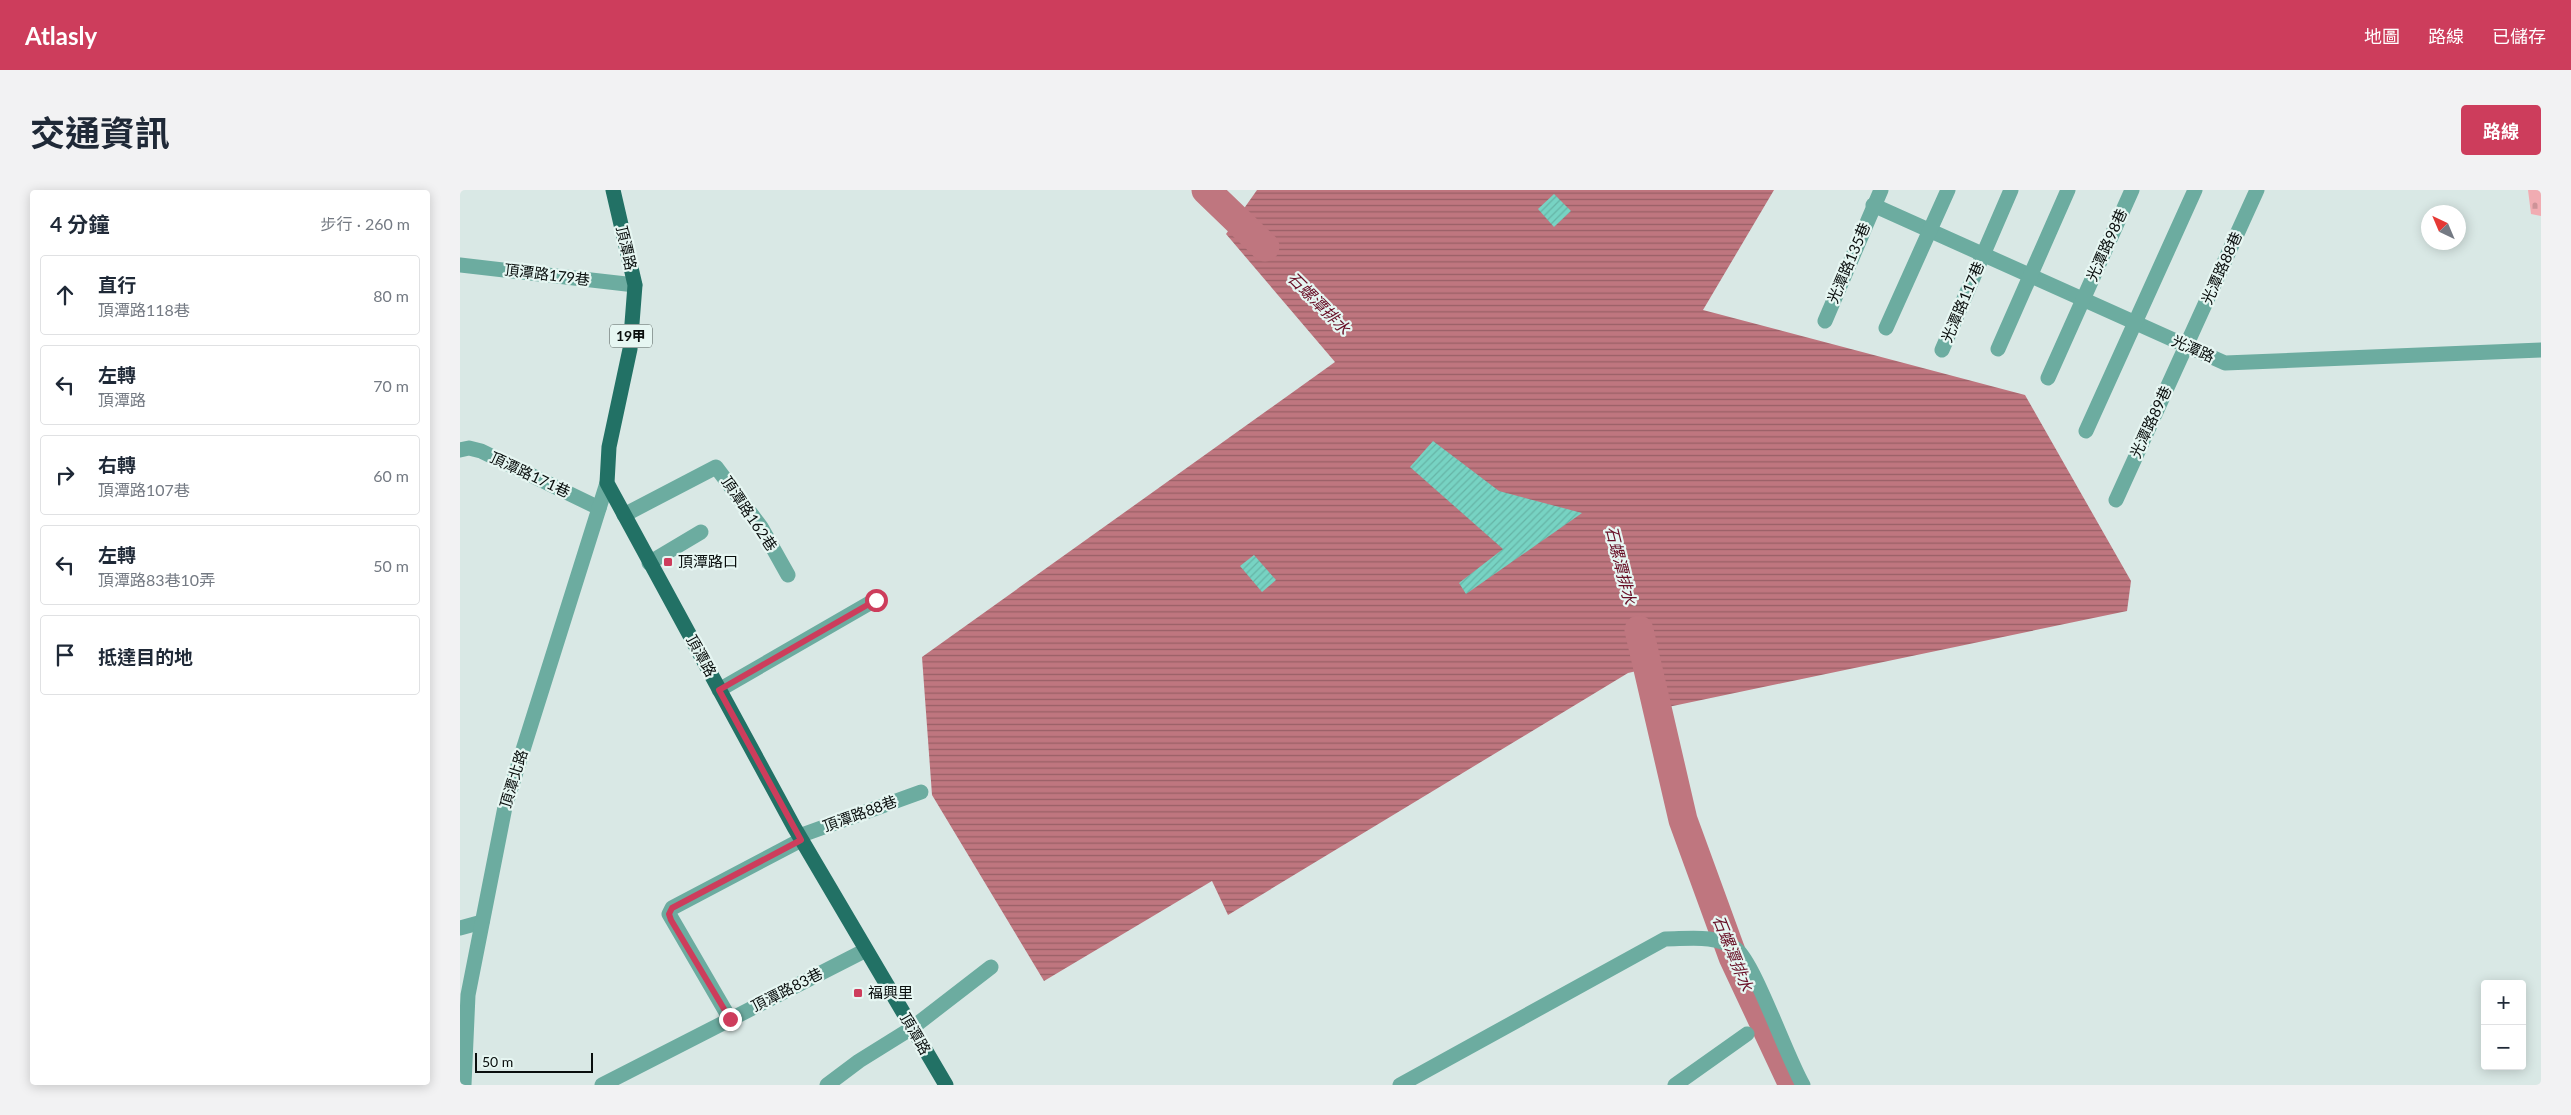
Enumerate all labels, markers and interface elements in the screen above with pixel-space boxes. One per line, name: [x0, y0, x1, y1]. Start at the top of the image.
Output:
text: Atlasly: [25, 21, 97, 50]
text: 地圖: [2364, 25, 2400, 47]
text: 路線: [2428, 25, 2464, 47]
text: 已儲存: [2492, 25, 2546, 47]
button: 路線: [2461, 105, 2541, 155]
text: 交通資訊: [30, 111, 170, 153]
north arrow: [2421, 205, 2466, 250]
street label: 光潭路98巷: [2082, 206, 2130, 284]
text: 4 分鐘: [50, 211, 109, 236]
text: 步行 · 260 m: [321, 214, 410, 233]
street label: 光潭路135巷: [1823, 219, 1873, 306]
street label: 頂潭路: [613, 224, 641, 272]
street label: 光潭路88巷: [2197, 229, 2245, 307]
street label: 光潭路117巷: [1937, 258, 1987, 345]
street label: 頂潭路179巷: [503, 260, 591, 288]
water label: 石螺潭排水: [1284, 268, 1355, 338]
text: 直行: [98, 273, 136, 296]
icon: ahead: [51, 281, 79, 309]
text: 80 m: [373, 286, 409, 305]
text: 頂潭路118巷: [98, 300, 190, 319]
road number: 19甲: [610, 324, 652, 348]
street label: 光潭路: [2169, 331, 2218, 365]
text: 左轉: [98, 363, 136, 386]
icon: left: [51, 371, 79, 399]
text: 70 m: [373, 376, 409, 395]
street label: 光潭路89巷: [2126, 383, 2175, 460]
text: 頂潭路: [98, 390, 146, 409]
street label: 頂潭路171巷: [488, 448, 573, 500]
text: 右轉: [98, 453, 136, 476]
icon: right: [51, 461, 79, 489]
text: 60 m: [373, 466, 409, 485]
street label: 頂潭路162巷: [718, 473, 781, 554]
text: 頂潭路107巷: [98, 480, 190, 499]
water label: 石螺潭排水: [1603, 524, 1641, 607]
text: 左轉: [98, 543, 136, 566]
icon: left: [51, 551, 79, 579]
place label: 頂潭路口: [678, 552, 738, 570]
text: 50 m: [373, 556, 409, 575]
marker: 頂潭路口: [662, 556, 674, 568]
text: 頂潭路83巷10弄: [98, 570, 215, 589]
route start: [865, 589, 888, 612]
street label: 頂潭路: [683, 631, 721, 680]
icon: arrive: [51, 641, 79, 669]
text: 抵達目的地: [98, 645, 193, 668]
street label: 頂潭北路: [496, 747, 530, 810]
street label: 頂潭路88巷: [820, 791, 899, 835]
water label: 石螺潭排水: [1710, 912, 1758, 994]
street label: 頂潭路83巷: [748, 964, 825, 1015]
map controls: [2481, 980, 2526, 1070]
button: +: [2481, 980, 2526, 1025]
place label: 福興里: [868, 983, 913, 1001]
marker: 福興里: [852, 987, 864, 999]
route end: [719, 1008, 742, 1031]
street label: 頂潭路: [897, 1010, 935, 1057]
button: −: [2481, 1025, 2526, 1070]
scale bar: [475, 1050, 592, 1073]
text: 50 m: [482, 1053, 513, 1070]

